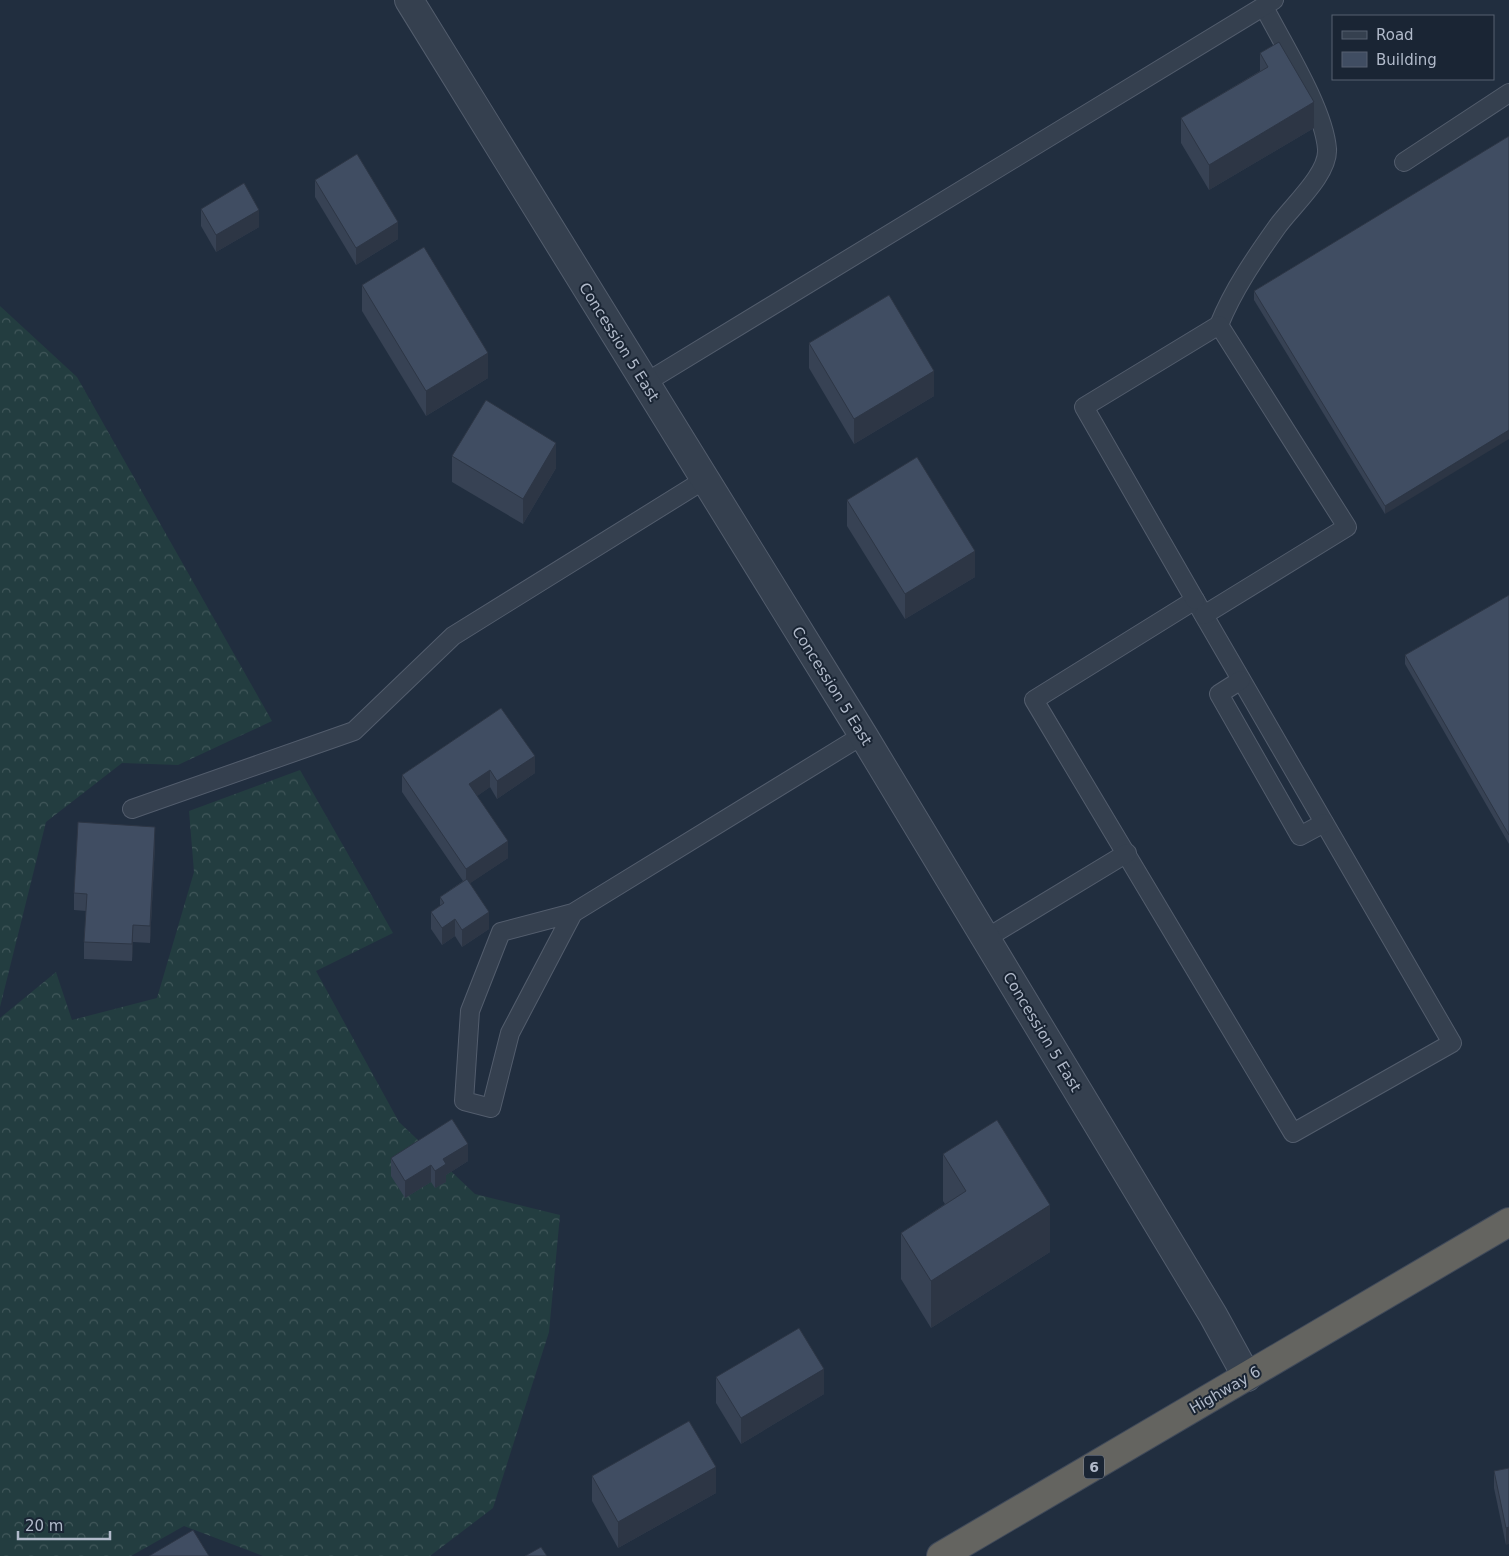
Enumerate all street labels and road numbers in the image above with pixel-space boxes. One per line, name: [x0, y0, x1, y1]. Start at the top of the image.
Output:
street label: Concession 5 East: [575, 279, 663, 405]
street label: Concession 5 East: [788, 623, 876, 749]
street label: Concession 5 East: [999, 969, 1085, 1095]
street label: Highway 6: [1186, 1362, 1264, 1418]
road number: 6: [1084, 1455, 1104, 1478]

